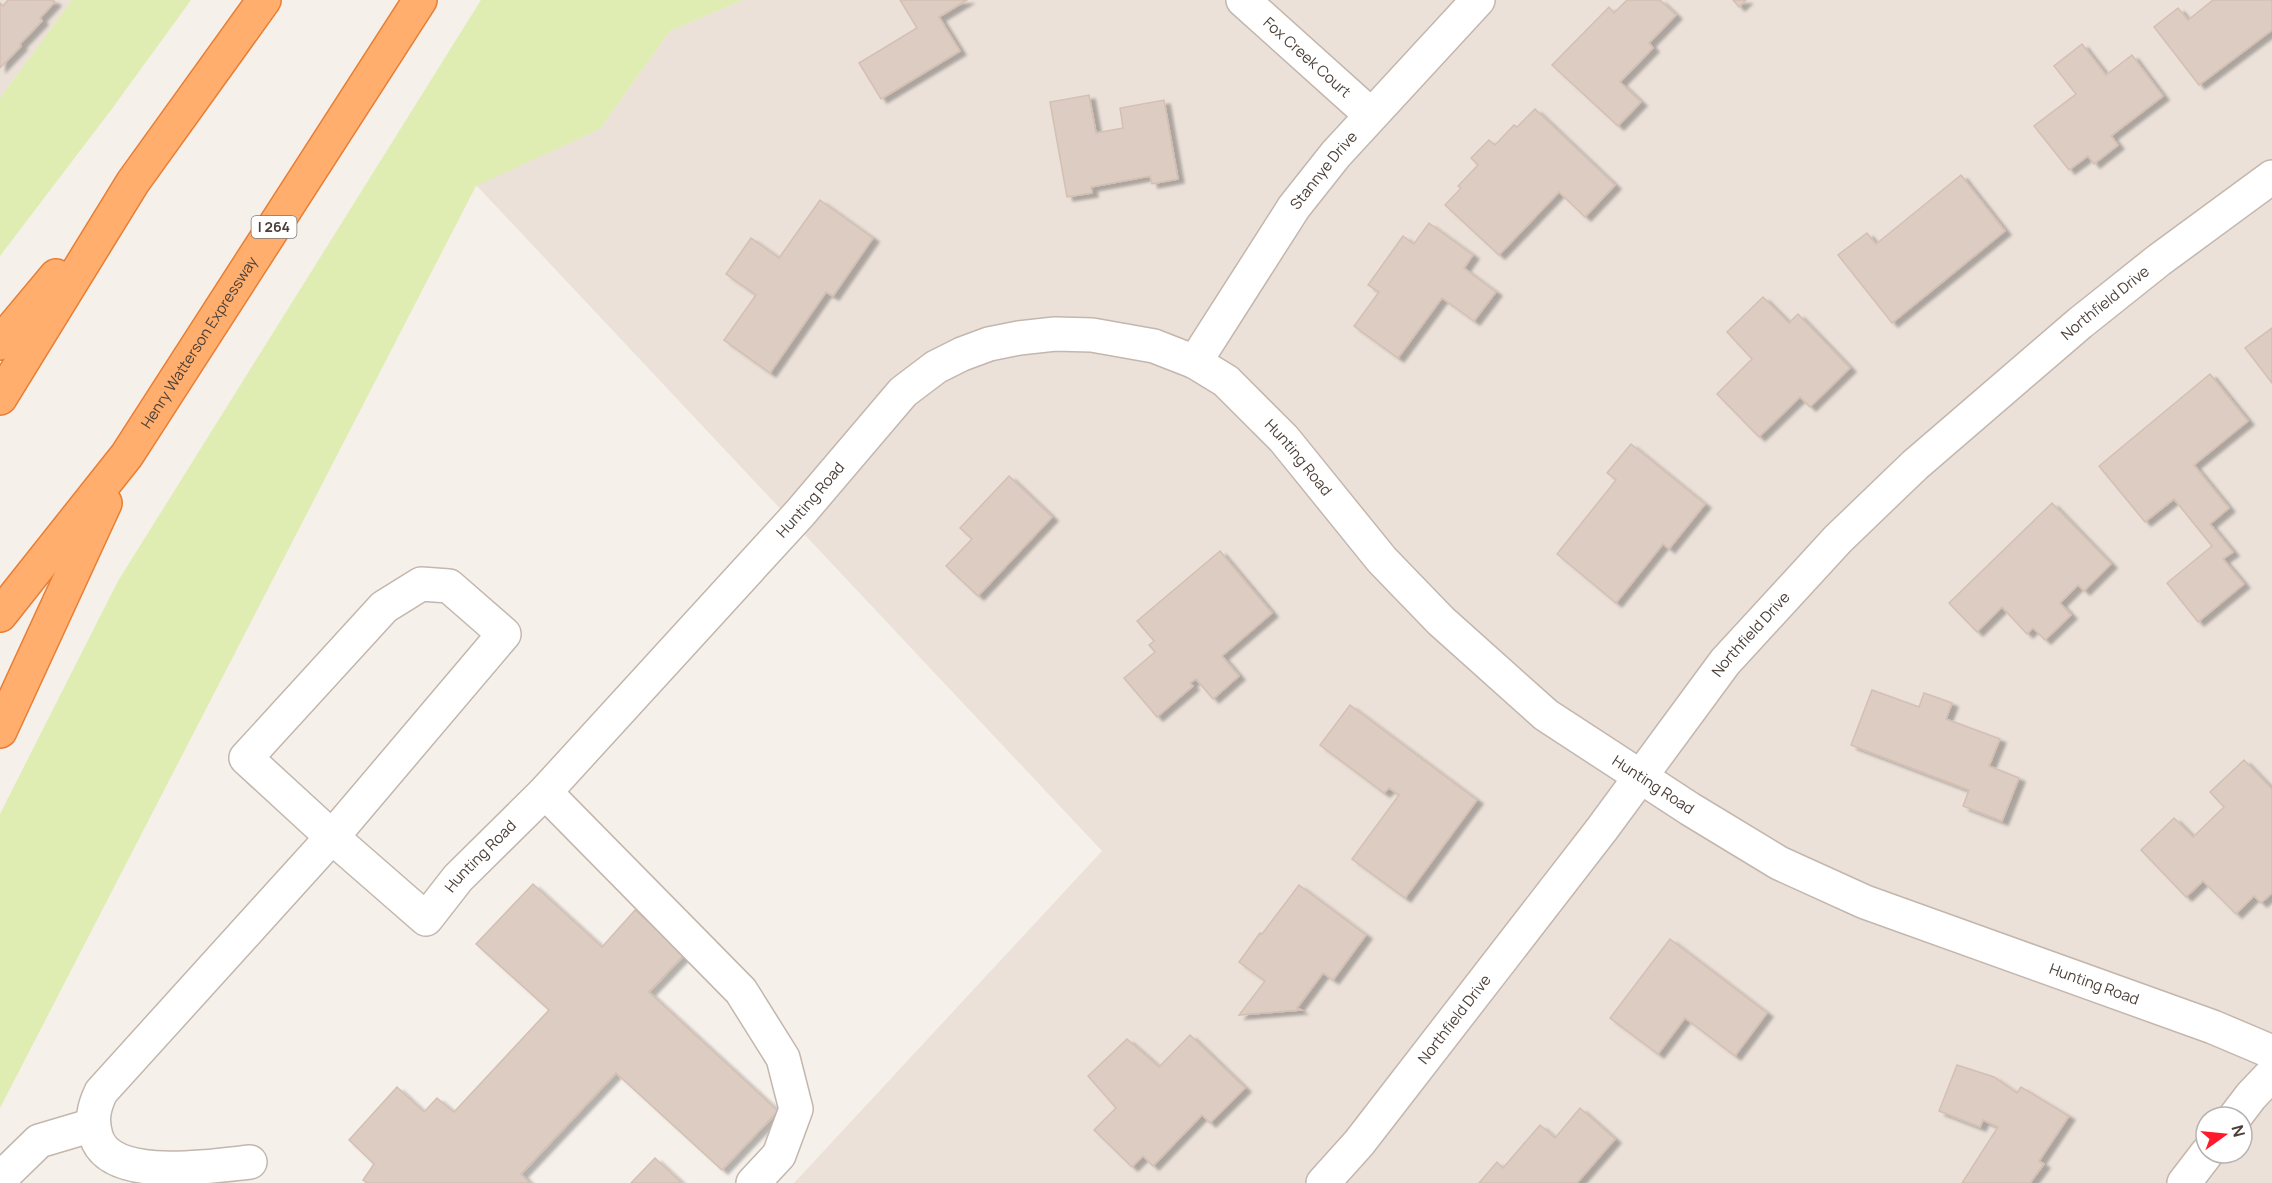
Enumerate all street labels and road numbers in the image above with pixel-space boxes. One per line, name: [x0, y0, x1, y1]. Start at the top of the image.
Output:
street label: Fox Creek Court: [1259, 12, 1356, 102]
street label: Stannye Drive: [1285, 126, 1362, 214]
road number: I 264: [252, 216, 296, 238]
street label: Henry Watterson Expressway: [136, 252, 262, 433]
street label: Northfield Drive: [2056, 261, 2154, 345]
street label: Hunting Road: [1260, 415, 1337, 500]
street label: Hunting Road: [772, 457, 849, 542]
street label: Northfield Drive: [1707, 587, 1795, 681]
street label: Hunting Road: [1608, 750, 1699, 819]
street label: Hunting Road: [440, 815, 521, 897]
street label: Hunting Road: [2046, 958, 2142, 1010]
street label: Northfield Drive: [1413, 970, 1496, 1068]

